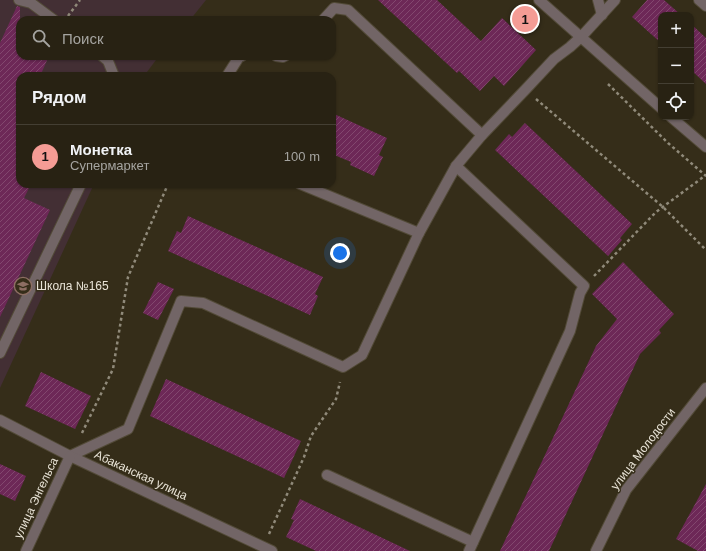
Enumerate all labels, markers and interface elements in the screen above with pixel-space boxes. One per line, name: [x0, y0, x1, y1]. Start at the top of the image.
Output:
pin: 1: [512, 4, 538, 34]
map controls: [658, 12, 694, 120]
button: +: [658, 12, 694, 48]
search box: [16, 16, 336, 60]
icon: search: [30, 27, 52, 49]
text: Поиск: [62, 30, 104, 47]
button: −: [658, 48, 694, 84]
button: locate: [658, 84, 694, 120]
text: Рядом: [32, 88, 87, 107]
text: Монетка: [70, 141, 132, 158]
text: 1: [41, 149, 49, 164]
text: 100 m: [284, 149, 320, 164]
text: Супермаркет: [70, 158, 149, 173]
your location: [330, 243, 350, 263]
school or university icon: Школа №165: [13, 276, 33, 296]
place label: Школа №165: [36, 279, 109, 293]
street label: улица Молодости: [608, 406, 678, 492]
street label: Абаканская улица: [92, 447, 190, 503]
street label: улица Энгельса: [11, 455, 61, 541]

